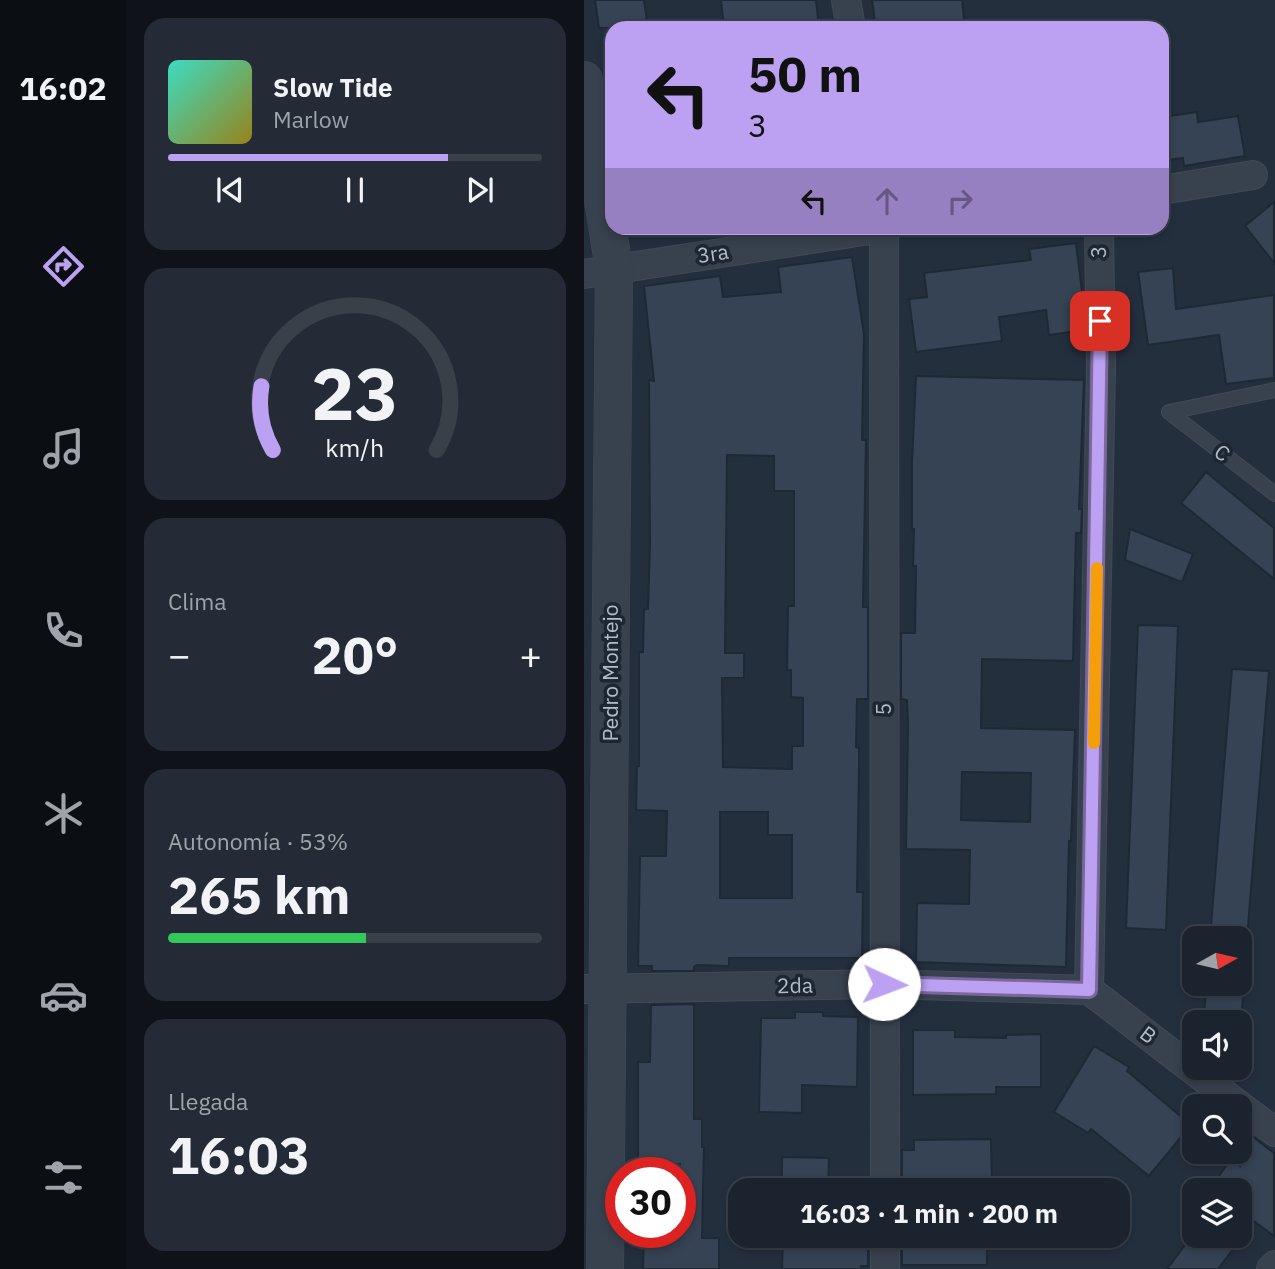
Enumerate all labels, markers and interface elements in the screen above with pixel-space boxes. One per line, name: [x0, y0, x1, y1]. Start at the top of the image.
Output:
text: 50 m: [748, 42, 862, 105]
icon: left: [633, 49, 724, 140]
text: 16:02: [19, 67, 107, 109]
text: Slow Tide: [273, 70, 393, 104]
text: Marlow: [273, 104, 349, 134]
text: 3: [748, 104, 767, 146]
icon: previous: [211, 171, 249, 209]
icon: pause: [336, 171, 374, 209]
icon: next: [461, 171, 499, 209]
icon: left: [795, 182, 833, 220]
icon: ahead: [868, 182, 906, 220]
icon: right: [941, 182, 979, 220]
street label: 3ra: [695, 237, 731, 269]
icon: directions: [39, 242, 88, 291]
street label: 3: [1084, 245, 1112, 259]
pin: [1070, 291, 1130, 351]
icon: arrive: [1081, 302, 1119, 340]
text: 23: [311, 346, 399, 441]
icon: music: [39, 424, 88, 473]
text: km/h: [326, 431, 384, 464]
street label: C: [1209, 437, 1236, 467]
text: Clima: [168, 586, 227, 616]
street label: Pedro Montejo: [596, 605, 624, 741]
icon: phone: [39, 606, 88, 655]
text: 20°: [312, 621, 398, 688]
text: −: [168, 630, 191, 679]
text: +: [519, 630, 542, 679]
street label: 5: [869, 703, 897, 715]
icon: climate: [39, 789, 88, 838]
text: Autonomía · 53%: [168, 826, 348, 856]
text: 265 km: [168, 861, 350, 928]
north arrow: [1182, 926, 1252, 996]
map controls: [1182, 926, 1252, 1248]
position arrow: [847, 947, 921, 1021]
icon: car: [39, 971, 88, 1020]
street label: 2da: [777, 971, 813, 999]
button: sound: [1182, 1010, 1252, 1080]
street label: B: [1135, 1019, 1163, 1050]
text: Llegada: [168, 1086, 248, 1116]
button: search: [1182, 1094, 1252, 1164]
text: 16:03: [168, 1121, 310, 1188]
icon: filters: [39, 1153, 88, 1202]
speed limit sign: 30: [605, 1157, 696, 1248]
button: layers: [1182, 1178, 1252, 1248]
text: 16:03 · 1 min · 200 m: [800, 1196, 1058, 1230]

